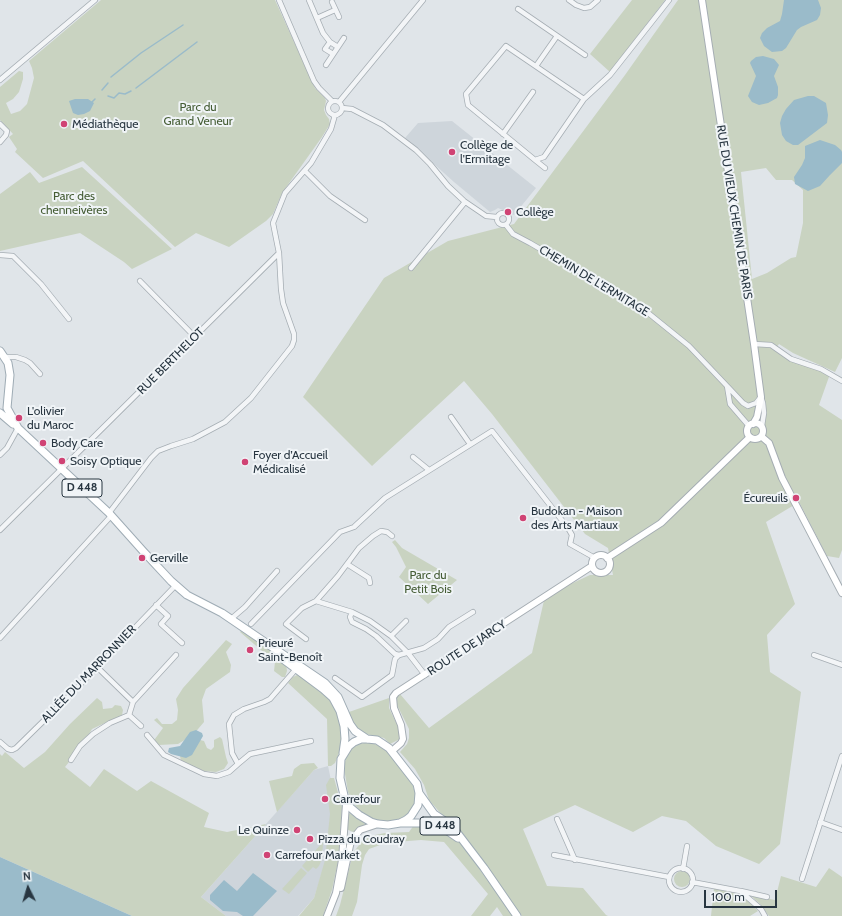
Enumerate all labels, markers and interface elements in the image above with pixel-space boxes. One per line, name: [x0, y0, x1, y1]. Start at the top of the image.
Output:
park label: Parc du Grand Veneur: [163, 100, 233, 128]
place label: Médiathèque: [72, 117, 138, 131]
marker: Médiathèque: [59, 119, 69, 129]
street label: RUE DU VIEUX CHEMIN DE PARIS: [713, 124, 755, 300]
place label: Collège de l'Ermitage: [460, 138, 513, 166]
marker: Collège de l'Ermitage: [447, 147, 457, 157]
park label: Parc des chenneivères: [41, 189, 107, 217]
place label: Collège: [516, 205, 554, 219]
marker: Collège: [503, 207, 513, 217]
street label: CHEMIN DE L'ERMITAGE: [536, 242, 652, 320]
street label: RUE BERTHELOT: [135, 325, 207, 397]
place label: L'olivier du Maroc: [27, 404, 74, 432]
marker: L'olivier du Maroc: [14, 413, 24, 423]
place label: Body Care: [51, 436, 103, 450]
marker: Body Care: [38, 438, 48, 448]
place label: Foyer d’Accueil Médicalisé: [253, 448, 328, 476]
place label: Soisy Optique: [70, 454, 141, 468]
marker: Soisy Optique: [57, 456, 67, 466]
marker: Foyer d’Accueil Médicalisé: [240, 457, 250, 467]
road number: D 448: [62, 479, 102, 497]
place label: Écureuils: [743, 491, 788, 505]
marker: Écureuils: [791, 493, 801, 503]
place label: Budokan - Maison des Arts Martiaux: [531, 504, 622, 532]
marker: Budokan - Maison des Arts Martiaux: [518, 513, 528, 523]
place label: Gerville: [150, 551, 188, 565]
marker: Gerville: [137, 553, 147, 563]
park label: Parc du Petit Bois: [404, 568, 452, 596]
street label: ROUTE DE JARCY: [425, 617, 509, 679]
street label: ALLÉE DU MARRONNIER: [39, 622, 139, 726]
place label: Prieuré Saint-Benoît: [258, 636, 322, 664]
marker: Prieuré Saint-Benoît: [245, 645, 255, 655]
place label: Carrefour: [333, 792, 380, 806]
marker: Carrefour: [320, 794, 330, 804]
road number: D 448: [420, 817, 460, 835]
place label: Le Quinze: [238, 823, 289, 837]
marker: Le Quinze: [292, 825, 302, 835]
place label: Pizza du Coudray: [318, 832, 405, 846]
marker: Pizza du Coudray: [305, 834, 315, 844]
place label: Carrefour Market: [275, 848, 359, 862]
marker: Carrefour Market: [262, 850, 272, 860]
north arrow: [8, 868, 48, 908]
text: N: [22, 869, 31, 883]
scale bar: [706, 882, 779, 908]
text: 100 m: [711, 889, 745, 904]

